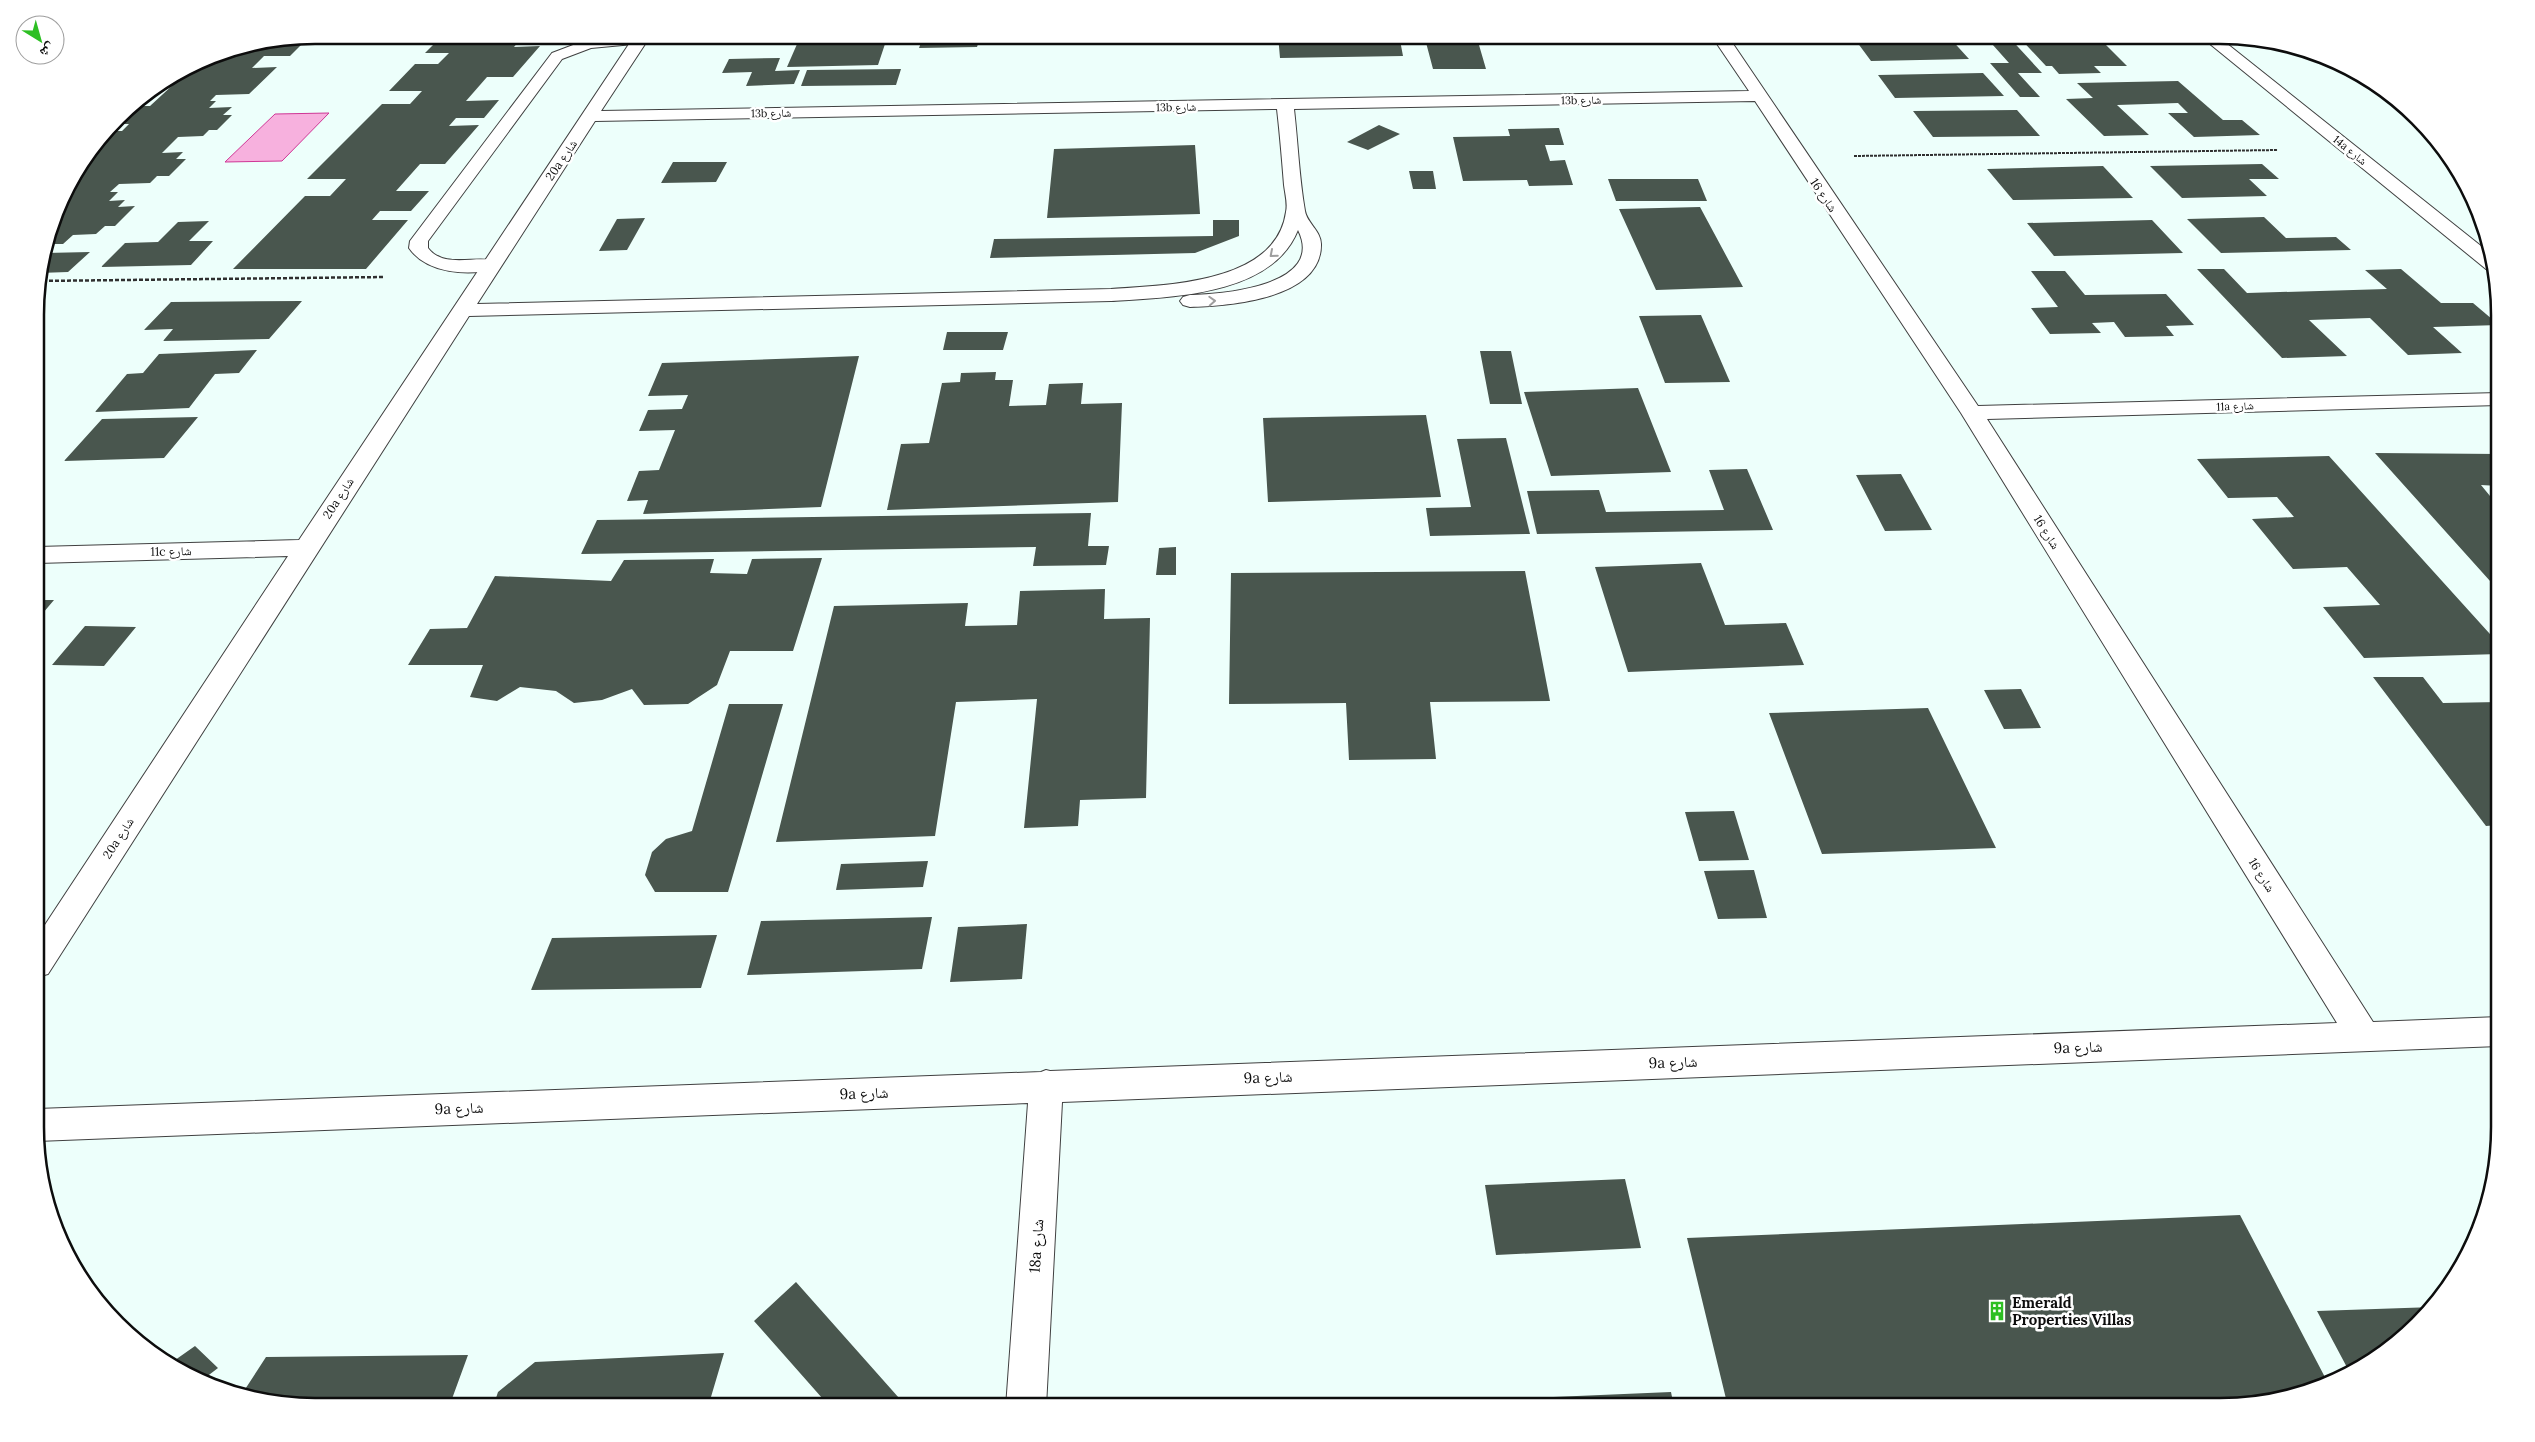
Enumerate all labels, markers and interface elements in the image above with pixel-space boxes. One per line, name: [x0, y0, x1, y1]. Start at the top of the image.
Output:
north arrow: [15, 15, 65, 65]
text: ش: [36, 39, 59, 62]
street label: 13b شارع: [1561, 93, 1601, 107]
street label: 13b شارع: [1156, 100, 1196, 114]
street label: 13b شارع: [751, 106, 791, 120]
street label: 14a شارع: [2330, 132, 2370, 168]
street label: 20a شارع: [542, 137, 581, 184]
street label: شارع 16: [1807, 175, 1841, 215]
one-way arrow: [1269, 249, 1278, 258]
one-way arrow: [1208, 295, 1216, 306]
street label: 11a شارع: [2216, 398, 2254, 414]
street label: 20a شارع: [319, 475, 358, 522]
street label: شارع 16: [2030, 512, 2063, 552]
street label: 11c شارع: [150, 543, 192, 560]
street label: 20a شارع: [99, 815, 138, 862]
street label: شارع 16: [2245, 855, 2278, 895]
street label: 9a شارع: [2053, 1037, 2103, 1058]
street label: 9a شارع: [1648, 1052, 1698, 1073]
street label: 9a شارع: [1243, 1067, 1293, 1088]
street label: 9a شارع: [839, 1083, 889, 1104]
street label: 9a شارع: [434, 1098, 484, 1119]
street label: 18a شارع: [1025, 1218, 1048, 1274]
place label: Emerald Properties Villas: [2012, 1293, 2131, 1329]
building icon: Emerald Properties Villas: [1986, 1300, 2008, 1322]

